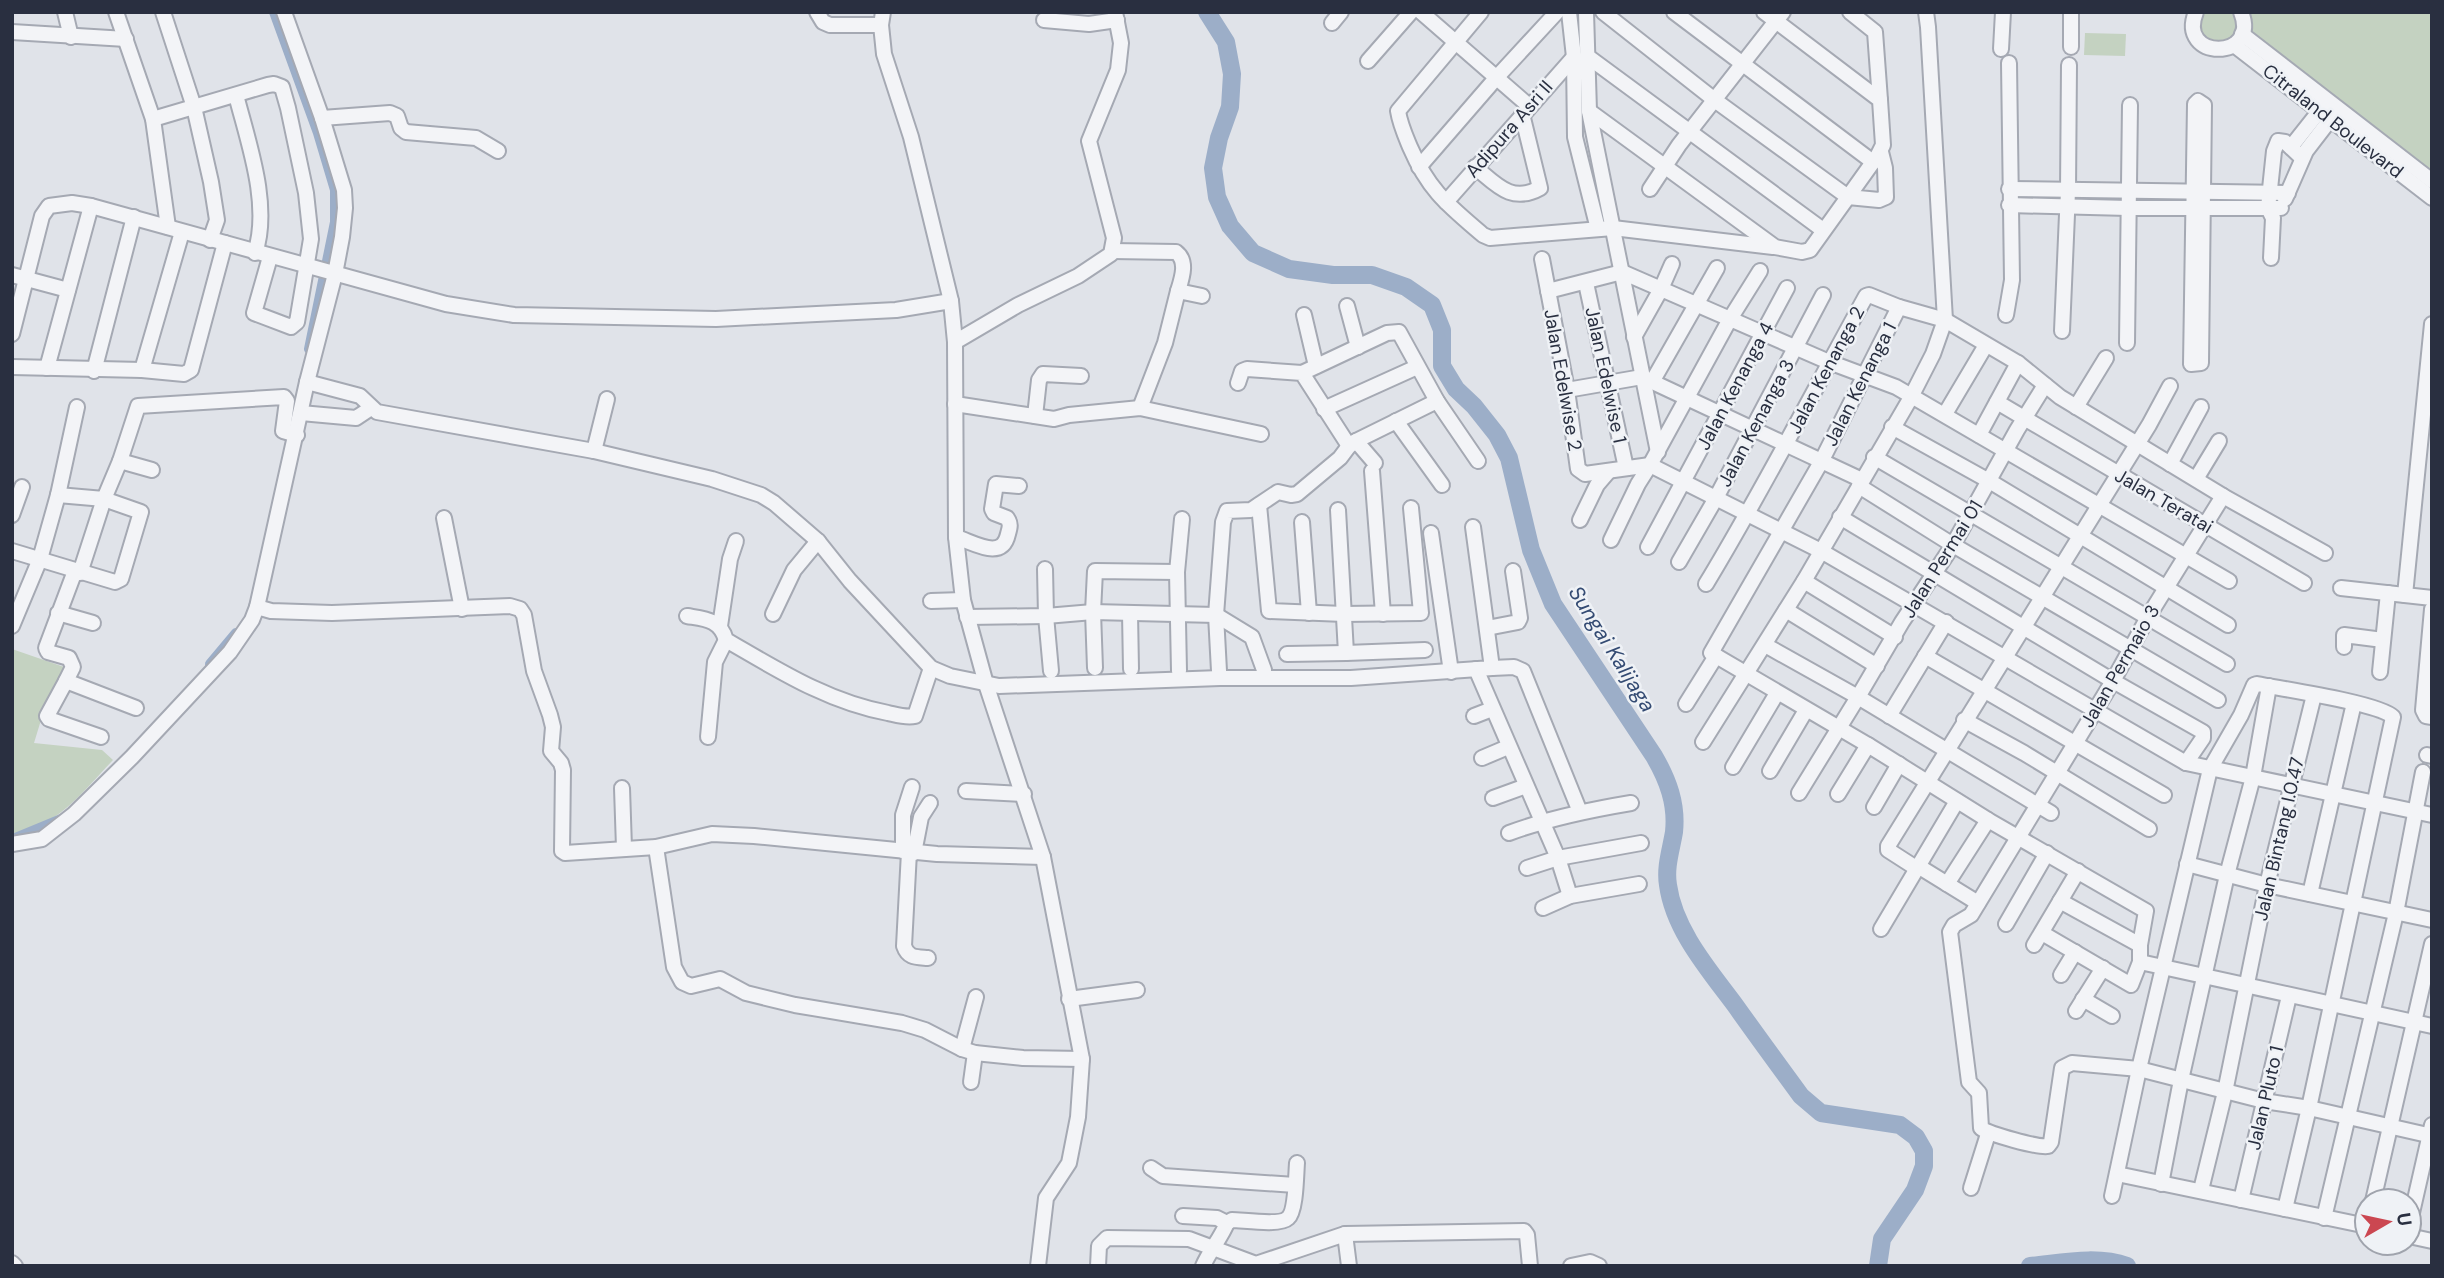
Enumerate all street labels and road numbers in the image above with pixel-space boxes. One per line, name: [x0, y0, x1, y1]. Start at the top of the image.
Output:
street label: Citraland Boulevard: [2257, 58, 2409, 184]
street label: Adipura Asri II: [1460, 75, 1558, 183]
street label: Jalan Kenanga 2: [1782, 302, 1870, 438]
street label: Jalan Edelwise 1: [1579, 305, 1633, 445]
street label: Jalan Edelwise 2: [1538, 307, 1588, 453]
street label: Jalan Kenanga 4: [1691, 318, 1779, 454]
street label: Jalan Kenanga 1: [1818, 318, 1902, 450]
street label: Jalan Kenanga 3: [1712, 355, 1800, 491]
street label: Jalan Teratai: [2110, 463, 2218, 539]
street label: Jalan Permai 01: [1896, 495, 1988, 623]
street label: Jalan Permaio 3: [2075, 600, 2165, 732]
street label: Jalan Bintang I.0.47: [2248, 755, 2310, 923]
street label: Jalan Pluto 1: [2241, 1044, 2289, 1152]

